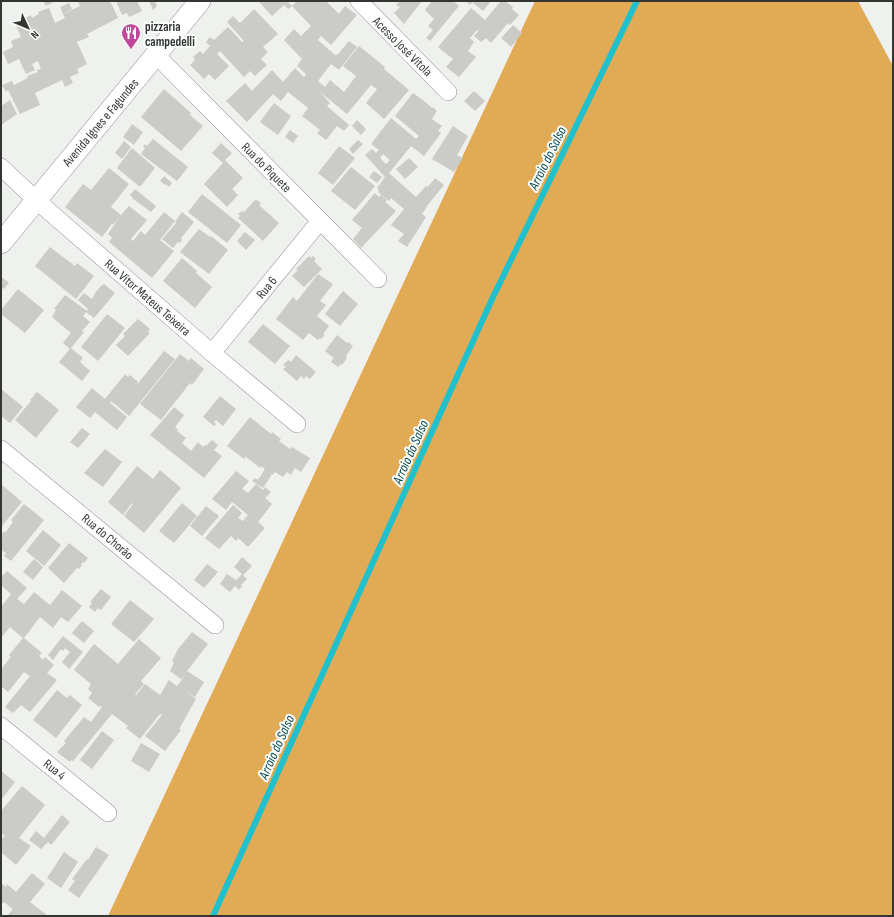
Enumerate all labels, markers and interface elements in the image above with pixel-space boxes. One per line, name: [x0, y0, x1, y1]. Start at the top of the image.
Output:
north arrow: [8, 8, 48, 48]
street label: Acesso José Vitola: [368, 13, 435, 80]
place label: pizzaria campedelli: [145, 19, 195, 50]
restaurant icon: pizzaria campedelli: [120, 22, 142, 50]
text: N: [28, 28, 42, 41]
street label: Avenida Ignes e Fagundes: [59, 75, 142, 171]
water label: Arroio do Salso: [524, 124, 570, 194]
street label: Rua do Piquete: [238, 139, 295, 196]
street label: Rua Vítor Mateus Teixeira: [101, 256, 194, 339]
street label: Rua 6: [253, 273, 281, 302]
water label: Arroio do Salso: [388, 417, 432, 488]
street label: Rua do Chorão: [78, 511, 136, 563]
water label: Arroio do Salso: [254, 712, 298, 783]
street label: Rua 4: [40, 756, 69, 784]

